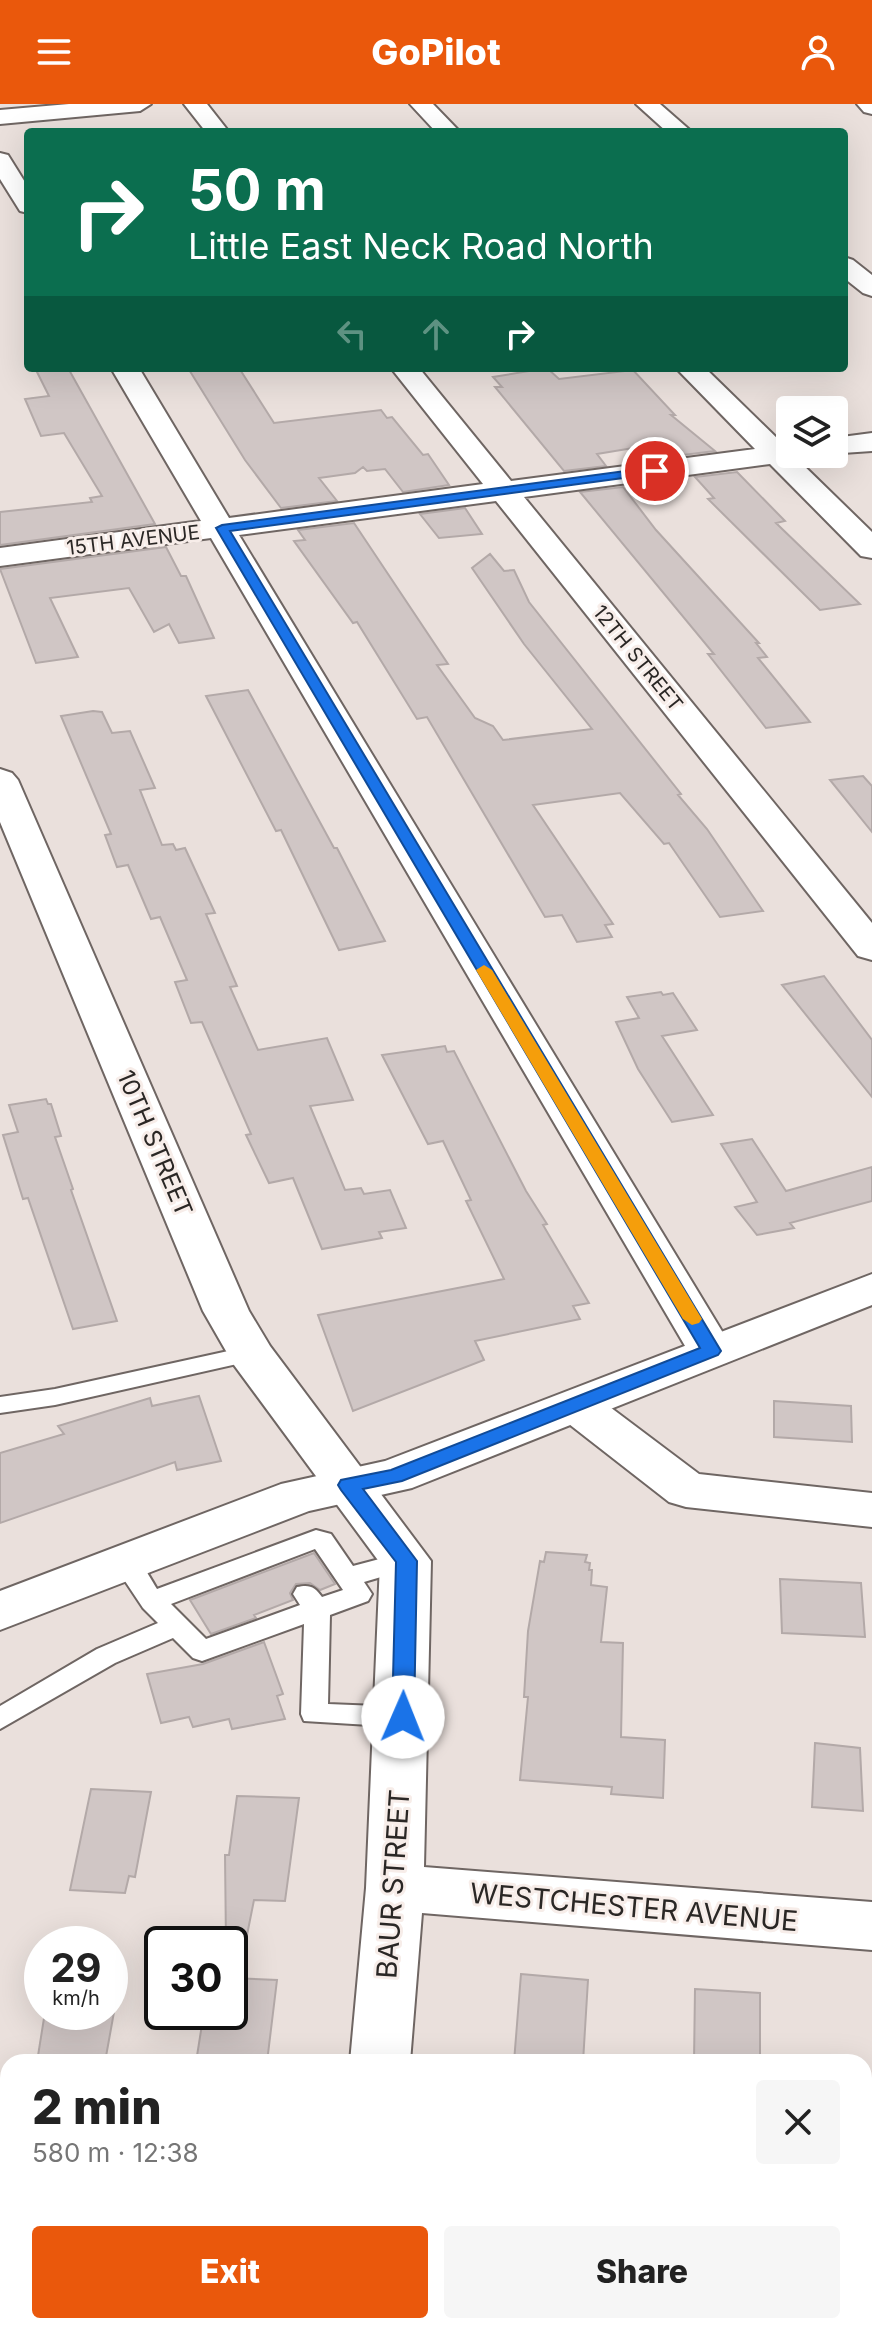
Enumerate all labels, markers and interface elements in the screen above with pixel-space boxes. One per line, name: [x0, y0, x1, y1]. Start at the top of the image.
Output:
icon: menu: [32, 30, 76, 74]
text: GoPilot: [371, 30, 501, 74]
icon: person: [796, 30, 840, 74]
text: 50 m: [188, 156, 326, 224]
icon: right: [56, 160, 160, 264]
text: Little East Neck Road North: [188, 224, 654, 268]
icon: left: [330, 312, 374, 356]
icon: ahead: [414, 312, 458, 356]
icon: right: [498, 312, 542, 356]
map controls: [776, 396, 848, 468]
button: layers: [776, 396, 848, 468]
pin: [621, 437, 689, 505]
icon: arrive: [633, 449, 677, 493]
street label: 15TH AVENUE: [65, 520, 201, 560]
street label: 12TH STREET: [588, 600, 688, 716]
street label: 10TH STREET: [111, 1066, 199, 1220]
position arrow: [361, 1675, 445, 1759]
street label: BAUR STREET: [369, 1788, 417, 1980]
street label: WESTCHESTER AVENUE: [469, 1876, 799, 1938]
speed limit sign: 30: [144, 1926, 248, 2030]
text: 29: [50, 1943, 102, 1992]
text: km/h: [52, 1986, 100, 2010]
text: 2 min: [32, 2077, 162, 2136]
button: close: [756, 2080, 840, 2164]
text: 580 m · 12:38: [32, 2137, 199, 2168]
button: Exit: [32, 2226, 428, 2318]
button: Share: [444, 2226, 840, 2318]

